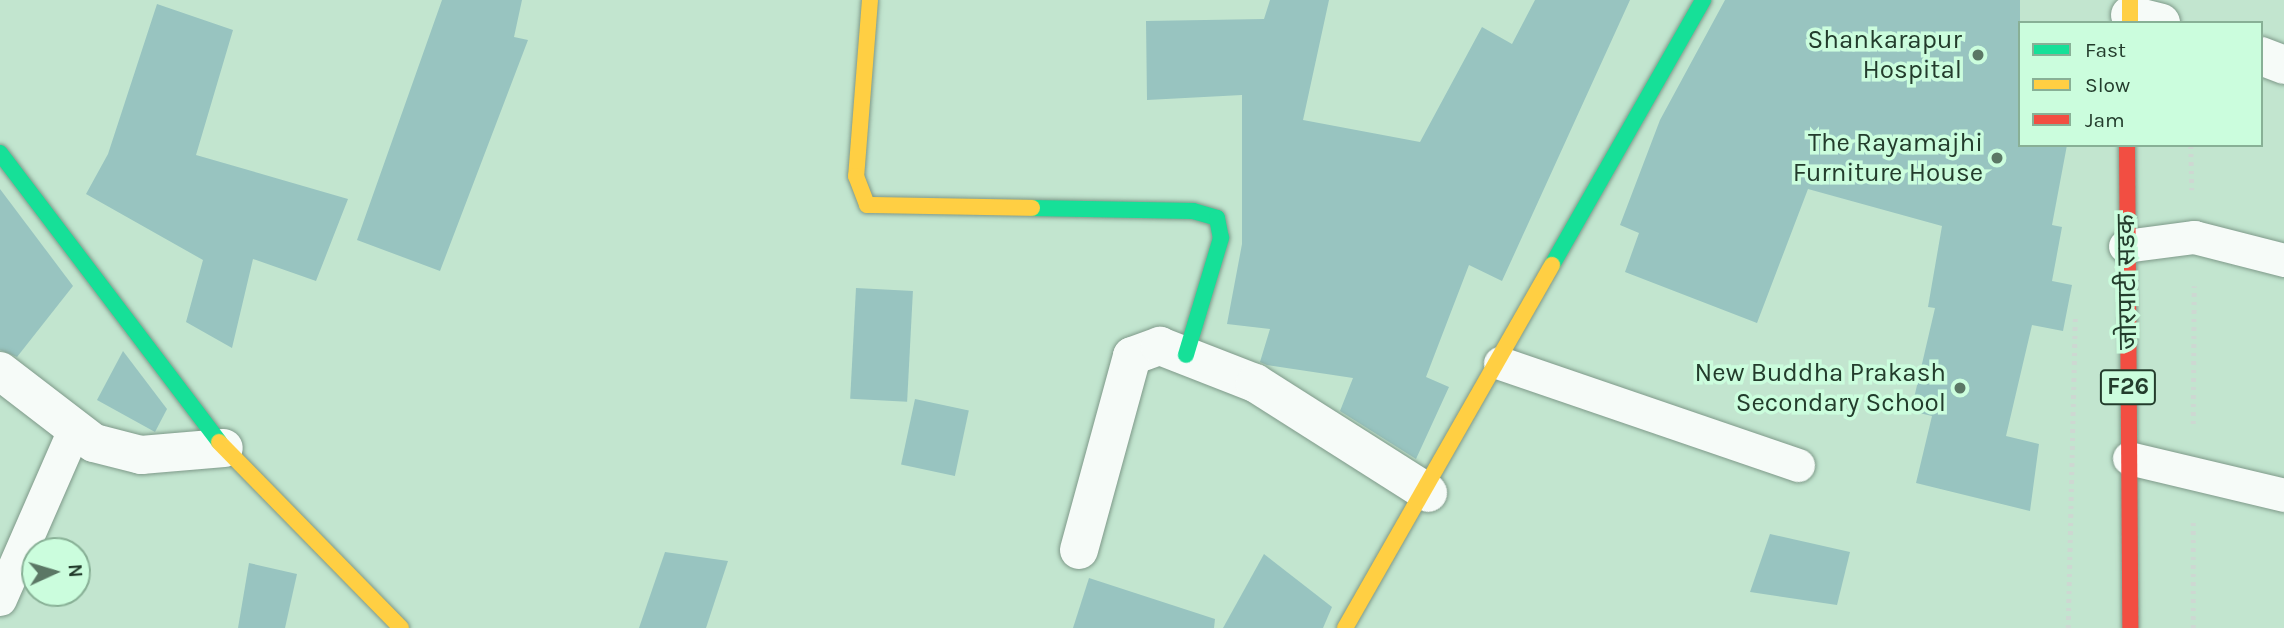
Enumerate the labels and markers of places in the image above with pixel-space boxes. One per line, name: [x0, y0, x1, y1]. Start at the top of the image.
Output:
place label: Shankarapur Hospital: [1808, 24, 1962, 86]
marker: Shankarapur Hospital: [1968, 45, 1988, 65]
place label: The Rayamajhi Furniture House: [1793, 127, 1983, 188]
marker: The Rayamajhi Furniture House: [1989, 150, 2005, 166]
place label: New Buddha Prakash Secondary School: [1695, 357, 1946, 418]
marker: New Buddha Prakash Secondary School: [1952, 380, 1968, 396]

